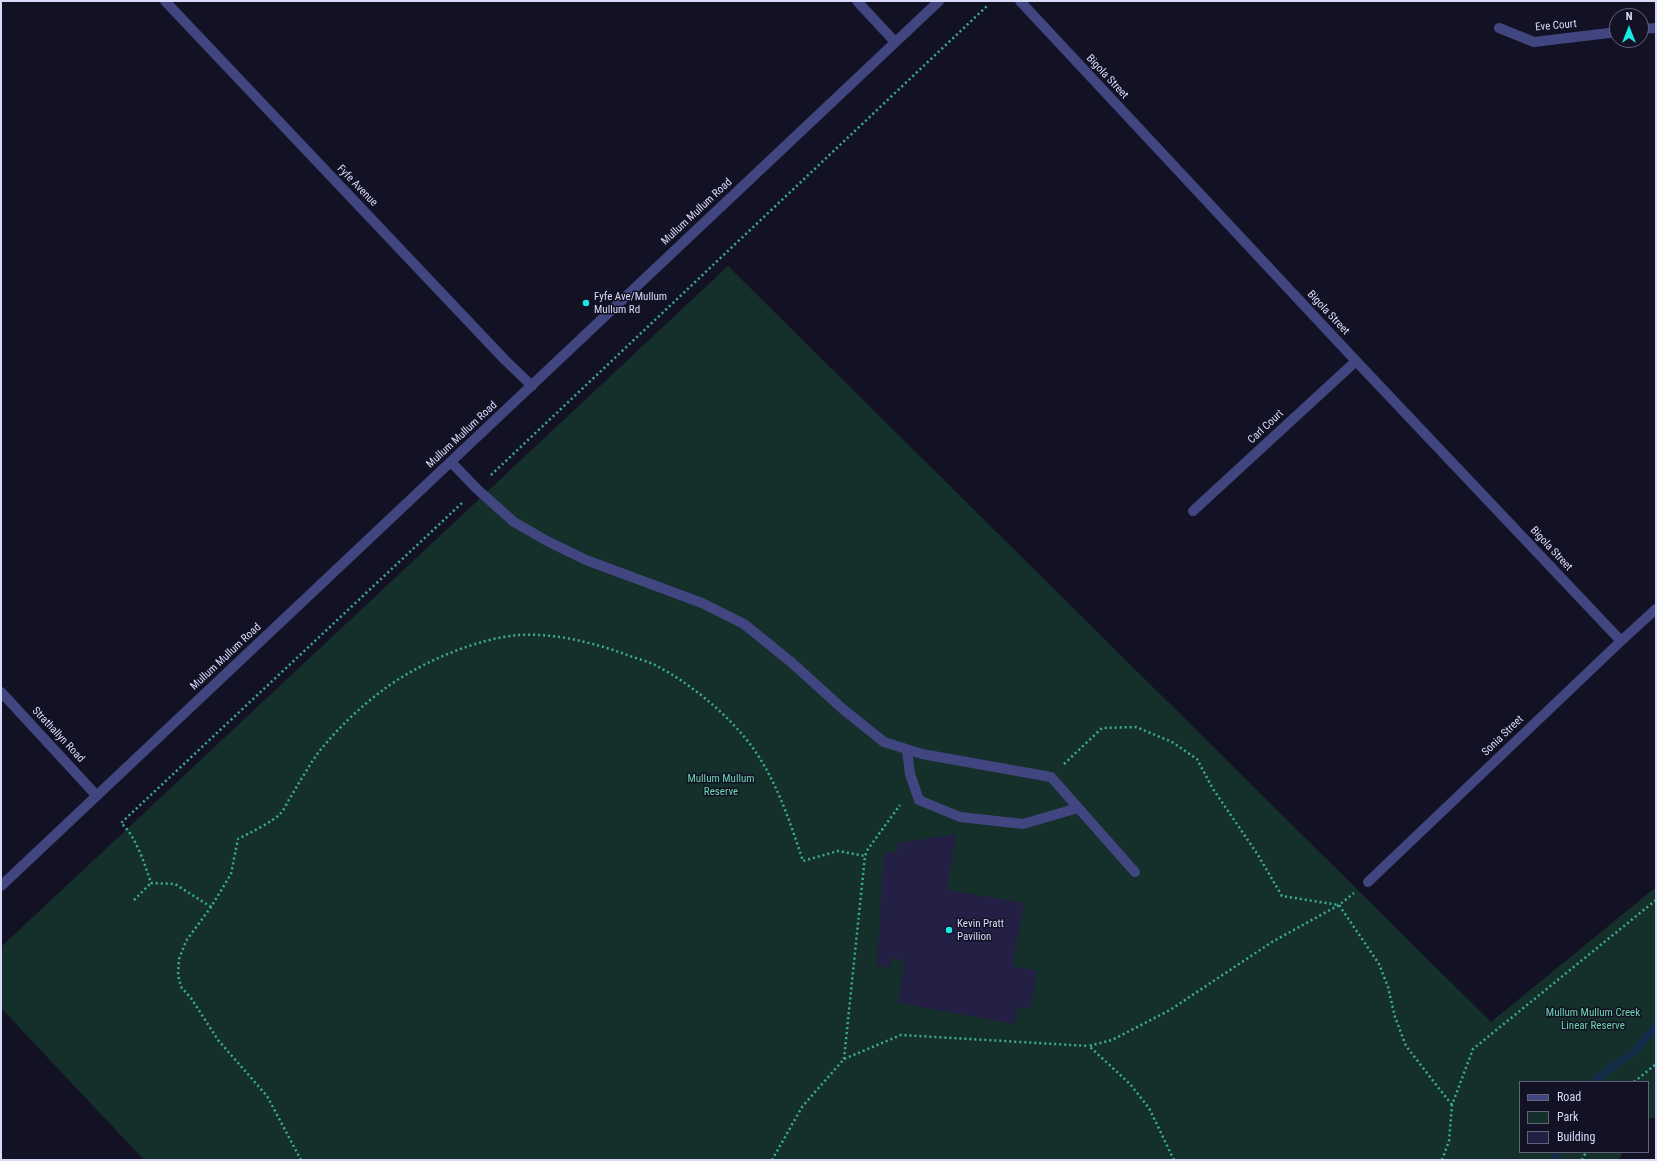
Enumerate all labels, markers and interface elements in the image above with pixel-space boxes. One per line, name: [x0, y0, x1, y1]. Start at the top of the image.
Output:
north arrow: [1609, 8, 1649, 48]
text: N: [1626, 10, 1632, 23]
street label: Eve Court: [1535, 18, 1577, 34]
street label: Bigola Street: [1083, 52, 1131, 102]
street label: Fyfe Avenue: [334, 163, 380, 209]
street label: Mullum Mullum Road: [659, 176, 735, 248]
street label: Bigola Street: [1304, 288, 1352, 338]
place label: Fyfe Ave/Mullum Mullum Rd: [594, 290, 667, 316]
marker: Fyfe Ave/Mullum Mullum Rd: [581, 298, 591, 308]
street label: Mullum Mullum Road: [424, 399, 500, 471]
street label: Carl Court: [1245, 407, 1287, 447]
street label: Bigola Street: [1527, 524, 1575, 574]
street label: Mullum Mullum Road: [188, 621, 264, 693]
street label: Strathallyn Road: [29, 705, 87, 765]
street label: Sonia Street: [1479, 713, 1527, 759]
park label: Mullum Mullum Reserve: [687, 772, 755, 798]
place label: Kevin Pratt Pavilion: [957, 917, 1004, 943]
marker: Kevin Pratt Pavilion: [944, 925, 954, 935]
park label: Mullum Mullum Creek Linear Reserve: [1546, 1006, 1640, 1032]
legend: [1519, 1081, 1649, 1153]
text: Road: [1557, 1090, 1581, 1104]
text: Park: [1557, 1110, 1578, 1124]
text: Building: [1557, 1130, 1595, 1144]

